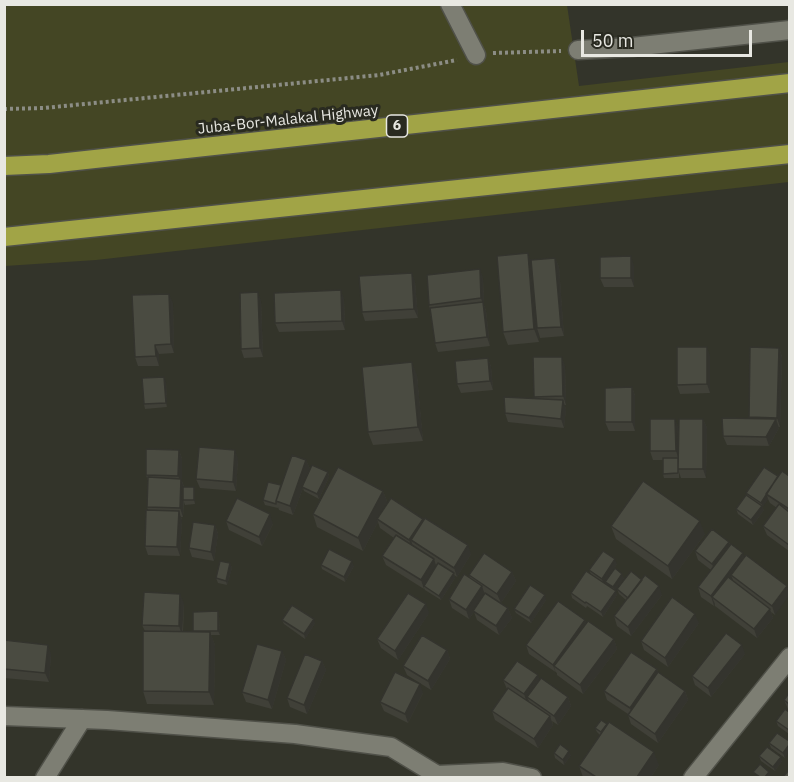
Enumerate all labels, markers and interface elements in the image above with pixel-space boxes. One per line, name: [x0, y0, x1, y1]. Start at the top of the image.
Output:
scale bar: [584, 18, 755, 56]
text: 50 m: [592, 29, 634, 52]
street label: Juba-Bor-Malakal Highway: [197, 102, 379, 138]
road number: 6: [386, 115, 408, 137]

